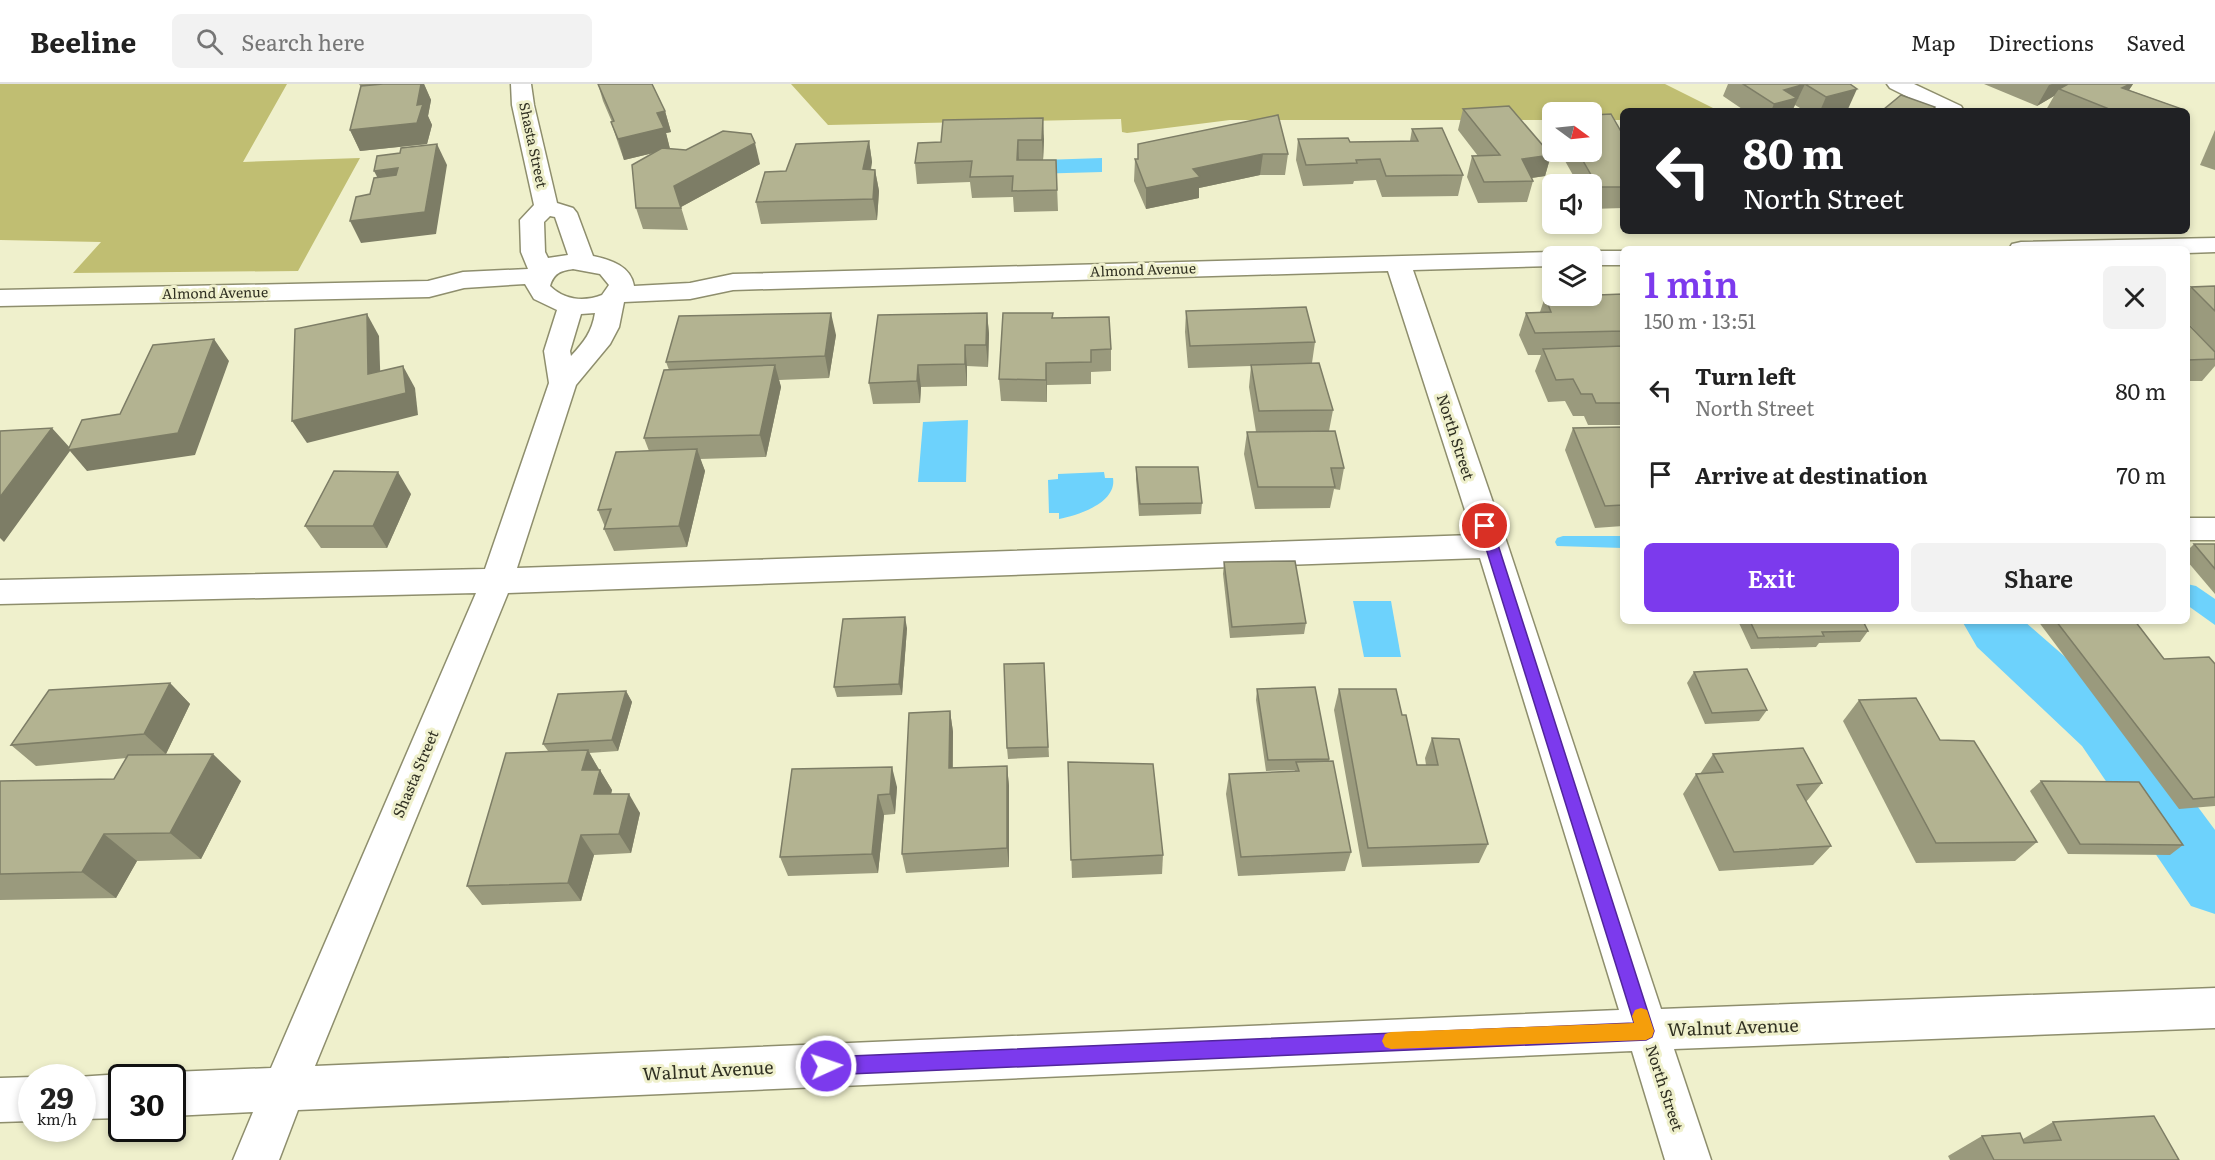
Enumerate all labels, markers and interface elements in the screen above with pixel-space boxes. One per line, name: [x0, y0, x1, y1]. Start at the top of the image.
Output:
search box: [172, 14, 592, 68]
text: Beeline: [30, 20, 136, 62]
icon: search: [193, 25, 226, 58]
text: Search here: [241, 25, 365, 58]
text: Map: [1911, 26, 1956, 57]
text: Directions: [1989, 26, 2094, 57]
text: Saved: [2127, 26, 2185, 57]
street label: Shasta Street: [515, 100, 553, 190]
north arrow: [1542, 102, 1602, 162]
map controls: [1542, 102, 1602, 306]
text: 80 m: [1743, 120, 1844, 182]
icon: left: [1644, 132, 1722, 210]
button: sound: [1542, 174, 1602, 234]
text: North Street: [1743, 177, 1904, 217]
button: layers: [1542, 246, 1602, 306]
text: 1 min: [1644, 256, 1739, 309]
street label: Almond Avenue: [1090, 257, 1196, 281]
button: close: [2103, 266, 2166, 329]
street label: Almond Avenue: [162, 281, 268, 303]
text: 150 m · 13:51: [1644, 305, 1756, 335]
text: Turn left: [1695, 359, 1796, 392]
icon: left: [1644, 374, 1677, 407]
text: 80 m: [2115, 374, 2166, 407]
street label: North Street: [1432, 390, 1481, 483]
text: North Street: [1695, 392, 1814, 422]
icon: arrive: [1644, 458, 1677, 491]
text: Arrive at destination: [1695, 458, 1928, 491]
text: 70 m: [2116, 458, 2166, 491]
pin: [1459, 500, 1510, 551]
icon: arrive: [1468, 509, 1501, 542]
button: Exit: [1644, 543, 1899, 612]
button: Share: [1911, 543, 2166, 612]
street label: Shasta Street: [386, 726, 443, 821]
street label: Walnut Avenue: [1667, 1011, 1799, 1042]
position arrow: [794, 1034, 858, 1098]
street label: North Street: [1641, 1041, 1690, 1134]
street label: Walnut Avenue: [642, 1053, 774, 1086]
speed limit sign: 30: [108, 1064, 186, 1142]
text: 29: [40, 1074, 74, 1118]
text: km/h: [37, 1107, 77, 1130]

